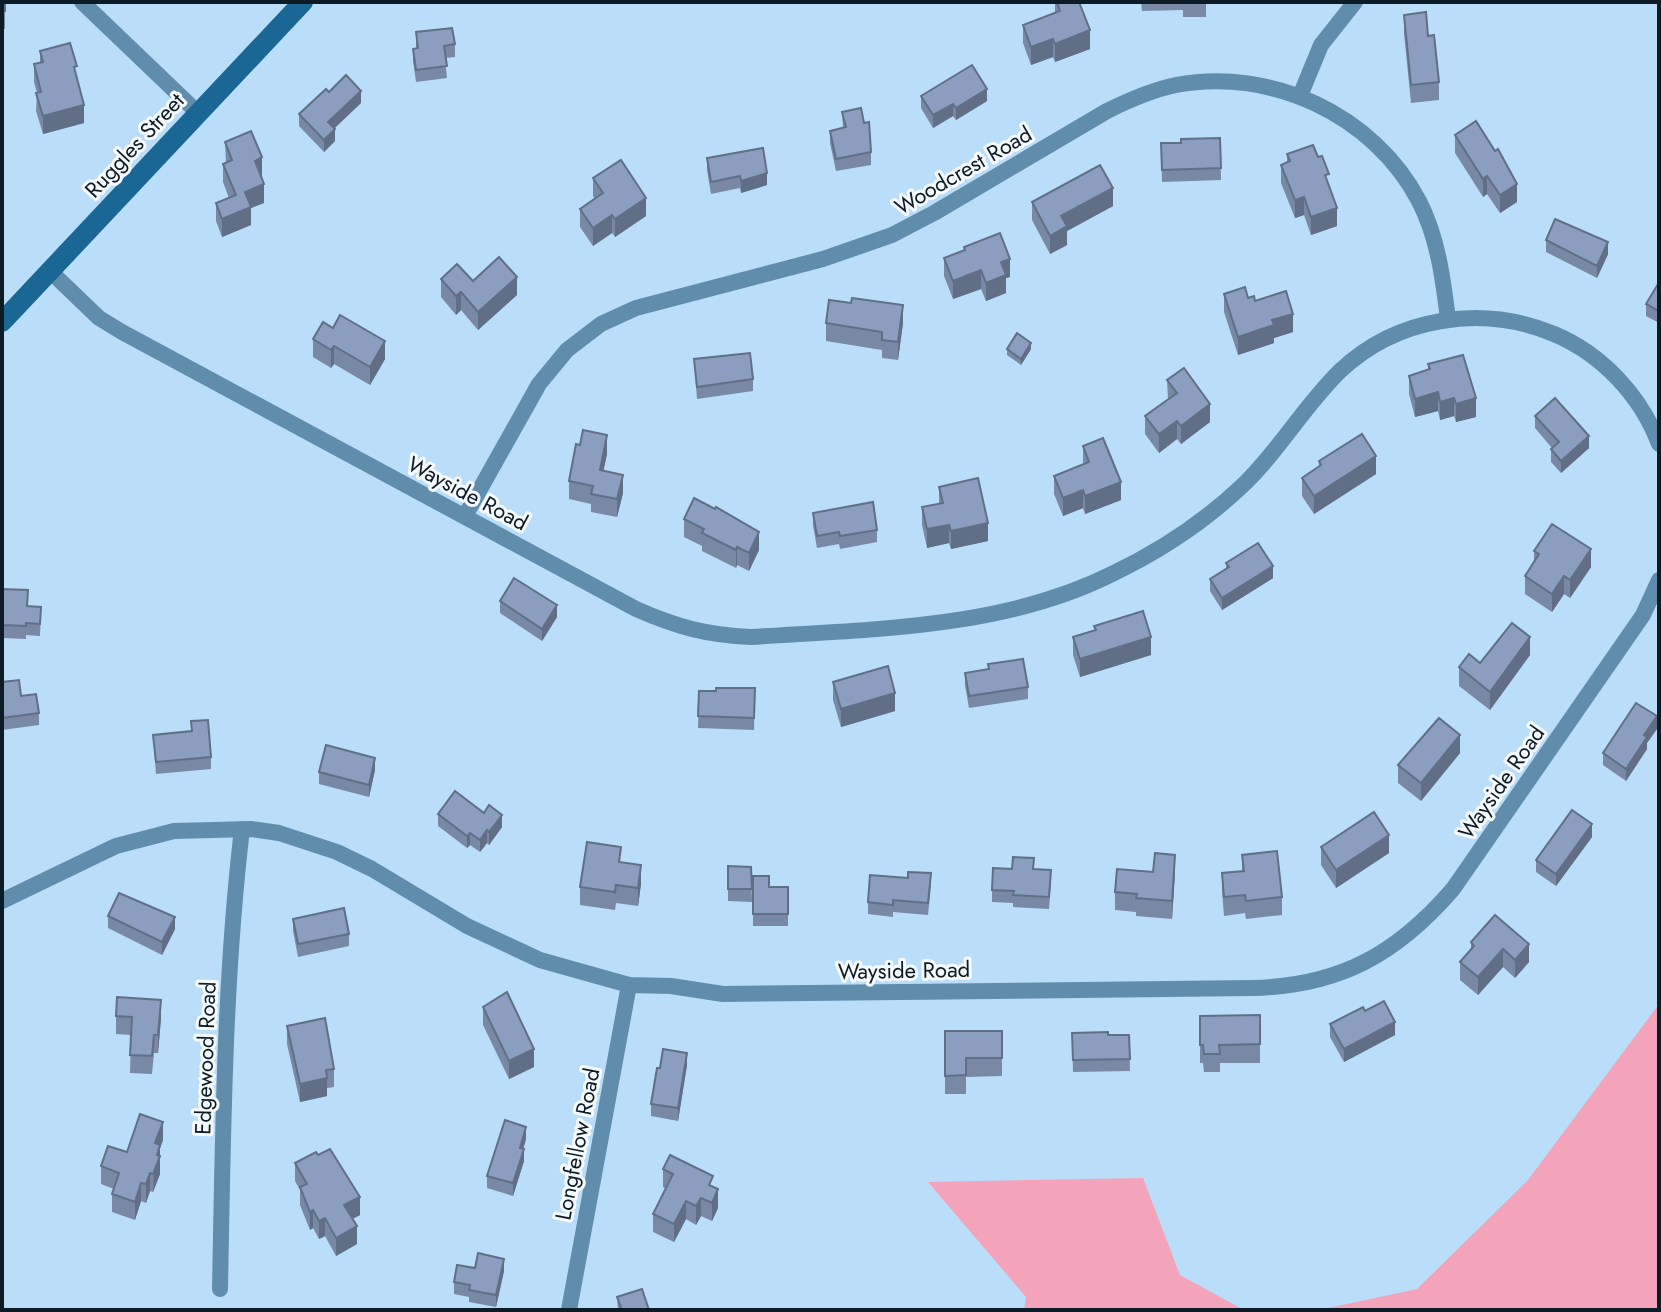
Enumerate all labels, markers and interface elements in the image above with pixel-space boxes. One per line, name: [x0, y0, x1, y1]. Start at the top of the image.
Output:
street label: Ruggles Street: [77, 85, 192, 205]
street label: Woodcrest Road: [888, 118, 1038, 222]
street label: Wayside Road: [402, 448, 534, 538]
street label: Wayside Road: [1450, 719, 1552, 845]
street label: Wayside Road: [838, 953, 970, 987]
street label: Edgewood Road: [186, 981, 224, 1135]
street label: Longfellow Road: [547, 1065, 607, 1223]

